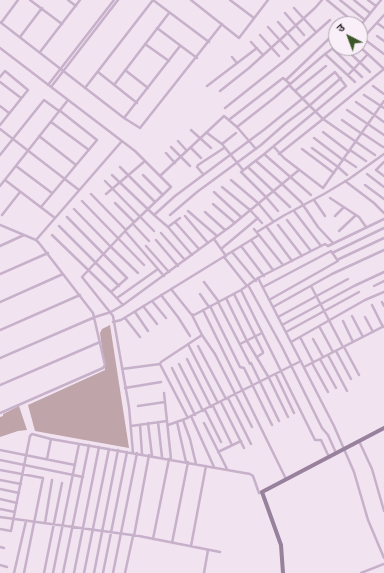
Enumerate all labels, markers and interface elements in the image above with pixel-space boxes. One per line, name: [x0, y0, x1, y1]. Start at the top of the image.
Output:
north arrow: [328, 16, 368, 56]
text: उ: [333, 20, 348, 35]

